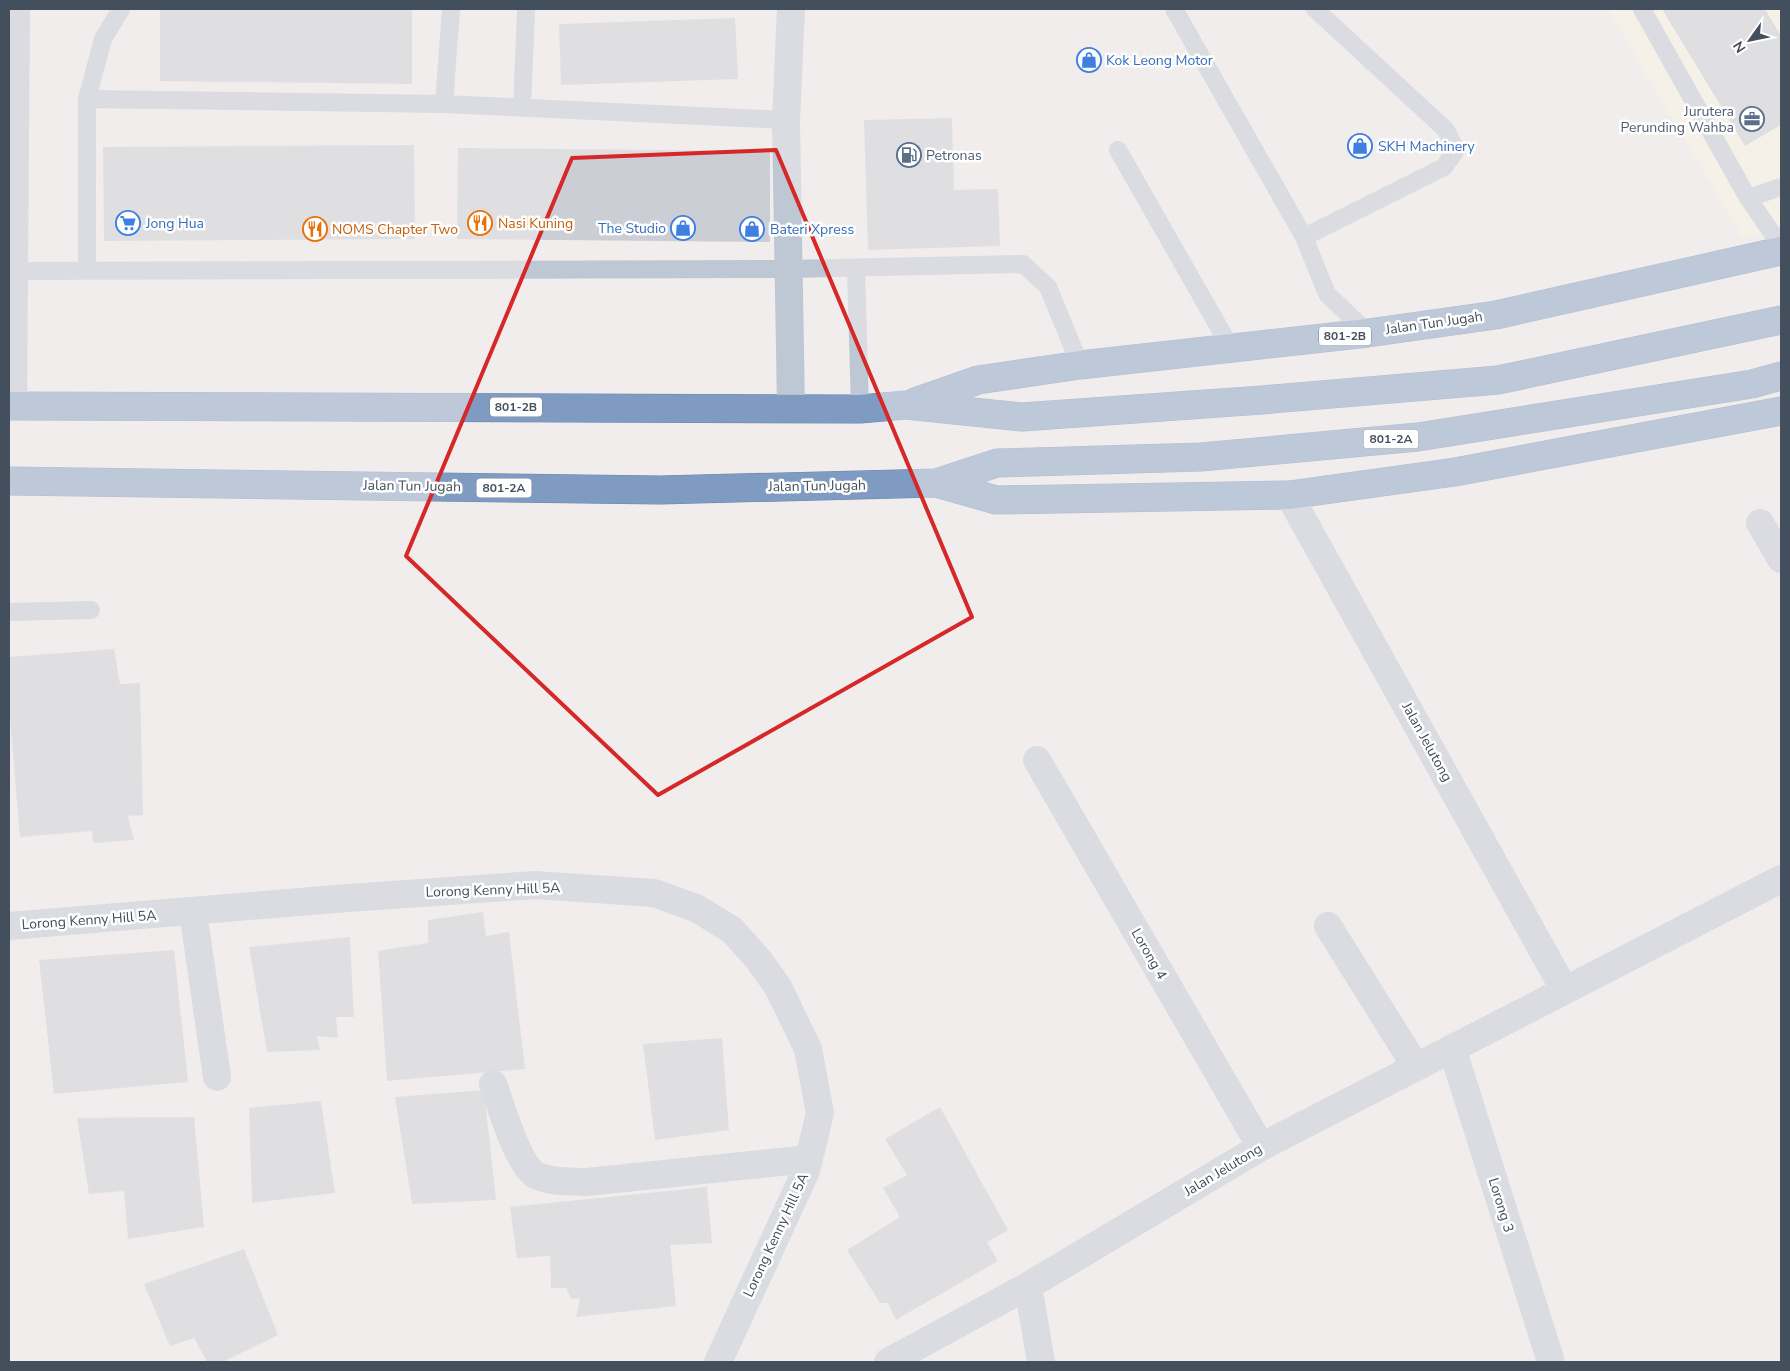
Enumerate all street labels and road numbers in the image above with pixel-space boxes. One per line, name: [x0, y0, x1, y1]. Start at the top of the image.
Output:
street label: Jalan Tun Jugah: [1383, 307, 1484, 339]
road number: 801-2B: [1319, 326, 1371, 346]
road number: 801-2B: [490, 398, 542, 417]
road number: 801-2A: [1364, 429, 1418, 448]
street label: Jalan Tun Jugah: [362, 476, 461, 496]
street label: Jalan Tun Jugah: [767, 476, 866, 496]
road number: 801-2A: [476, 478, 532, 498]
street label: Jalan Jelutong: [1397, 698, 1457, 785]
street label: Lorong Kenny Hill 5A: [425, 878, 561, 902]
street label: Lorong Kenny Hill 5A: [21, 906, 157, 934]
street label: Lorong 4: [1127, 925, 1171, 983]
street label: Jalan Jelutong: [1180, 1139, 1266, 1201]
street label: Lorong Kenny Hill 5A: [739, 1170, 813, 1300]
street label: Lorong 3: [1484, 1175, 1518, 1235]

